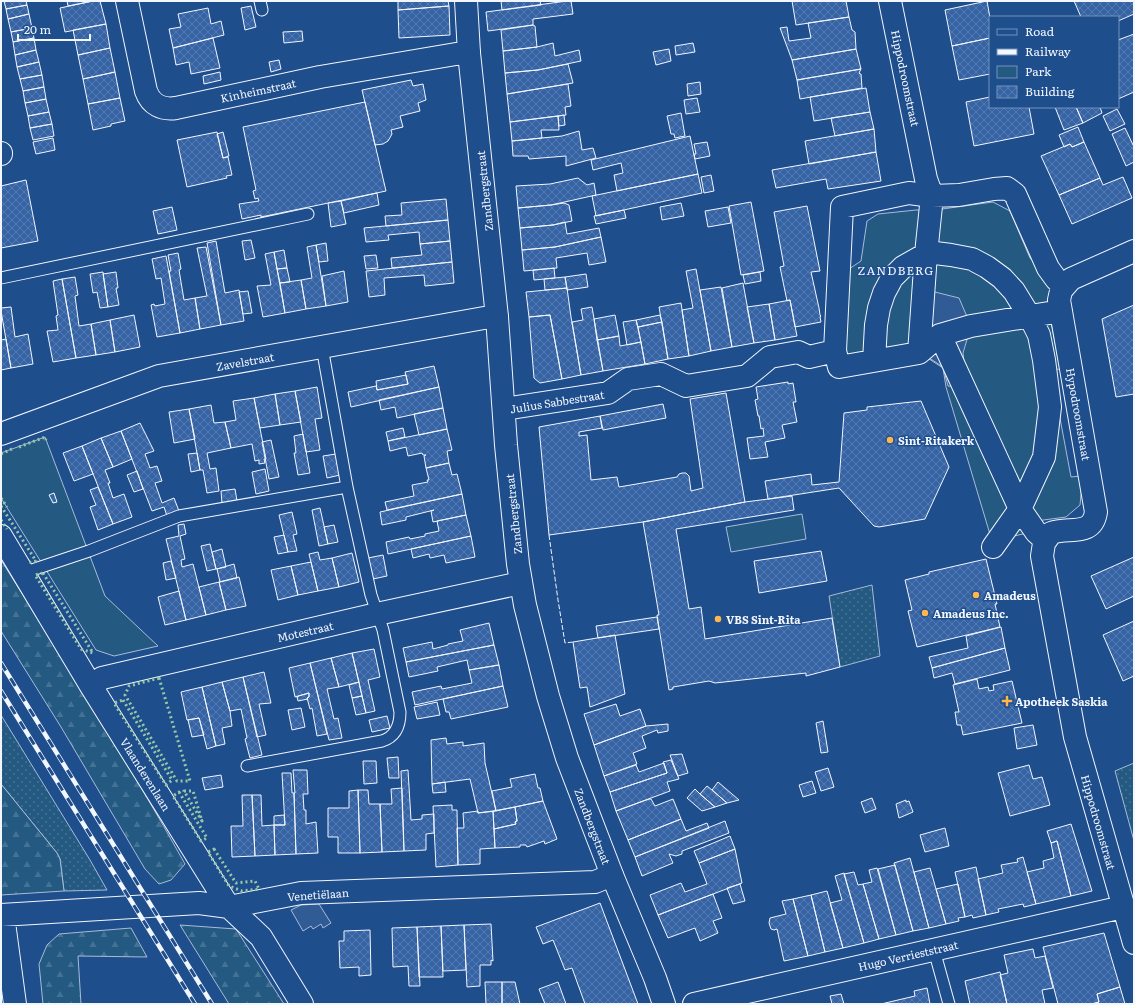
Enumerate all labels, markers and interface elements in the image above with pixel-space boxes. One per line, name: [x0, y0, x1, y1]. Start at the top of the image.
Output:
scale bar: [18, 16, 90, 42]
legend: [989, 16, 1119, 108]
text: 20 m: [24, 20, 51, 38]
text: Road: [1025, 22, 1055, 40]
street label: Hippodroomstraat: [888, 28, 924, 128]
text: Railway: [1025, 42, 1071, 60]
text: Park: [1025, 62, 1052, 80]
street label: Kinheimstraat: [219, 74, 298, 106]
text: Building: [1025, 82, 1075, 100]
street label: Zandbergstraat: [472, 150, 496, 232]
district label: ZANDBERG: [858, 261, 934, 279]
street label: Zavelstraat: [215, 348, 276, 374]
street label: Hypodroomstraat: [1063, 366, 1095, 462]
street label: Julius Sabbestraat: [509, 386, 606, 416]
place label: Sint-Ritakerk: [898, 432, 975, 448]
marker: Sint-Ritakerk: [885, 435, 895, 445]
street label: Zandbergstraat: [501, 473, 525, 555]
place label: Amadeus: [984, 587, 1036, 603]
marker: Amadeus: [971, 590, 981, 600]
place label: Amadeus Inc.: [933, 605, 1009, 621]
marker: Amadeus Inc.: [920, 608, 930, 618]
place label: VBS Sint-Rita: [726, 611, 801, 627]
marker: VBS Sint-Rita: [713, 614, 723, 624]
street label: Motestraat: [275, 617, 335, 645]
place label: Apotheek Saskia: [1015, 693, 1108, 709]
marker: Apotheek Saskia: [1002, 696, 1012, 706]
street label: Vlaanderenlaan: [117, 734, 175, 814]
street label: Hippodroomstraat: [1078, 773, 1120, 872]
street label: Zandbergstraat: [571, 785, 615, 867]
street label: Venetiëlaan: [287, 884, 349, 904]
street label: Hugo Verrieststraat: [856, 936, 960, 974]

